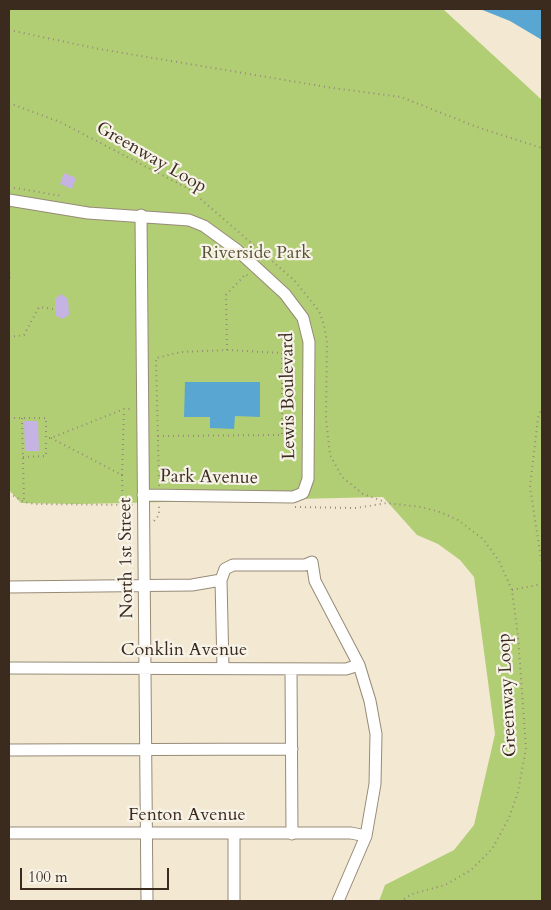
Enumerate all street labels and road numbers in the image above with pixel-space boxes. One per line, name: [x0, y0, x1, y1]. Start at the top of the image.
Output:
street label: Greenway Loop: [92, 118, 210, 198]
street label: Lewis Boulevard: [277, 332, 301, 460]
street label: Park Avenue: [160, 466, 258, 490]
street label: North 1st Street: [115, 497, 139, 619]
street label: Greenway Loop: [494, 633, 522, 757]
street label: Conklin Avenue: [121, 640, 247, 662]
street label: Fenton Avenue: [128, 805, 246, 827]

